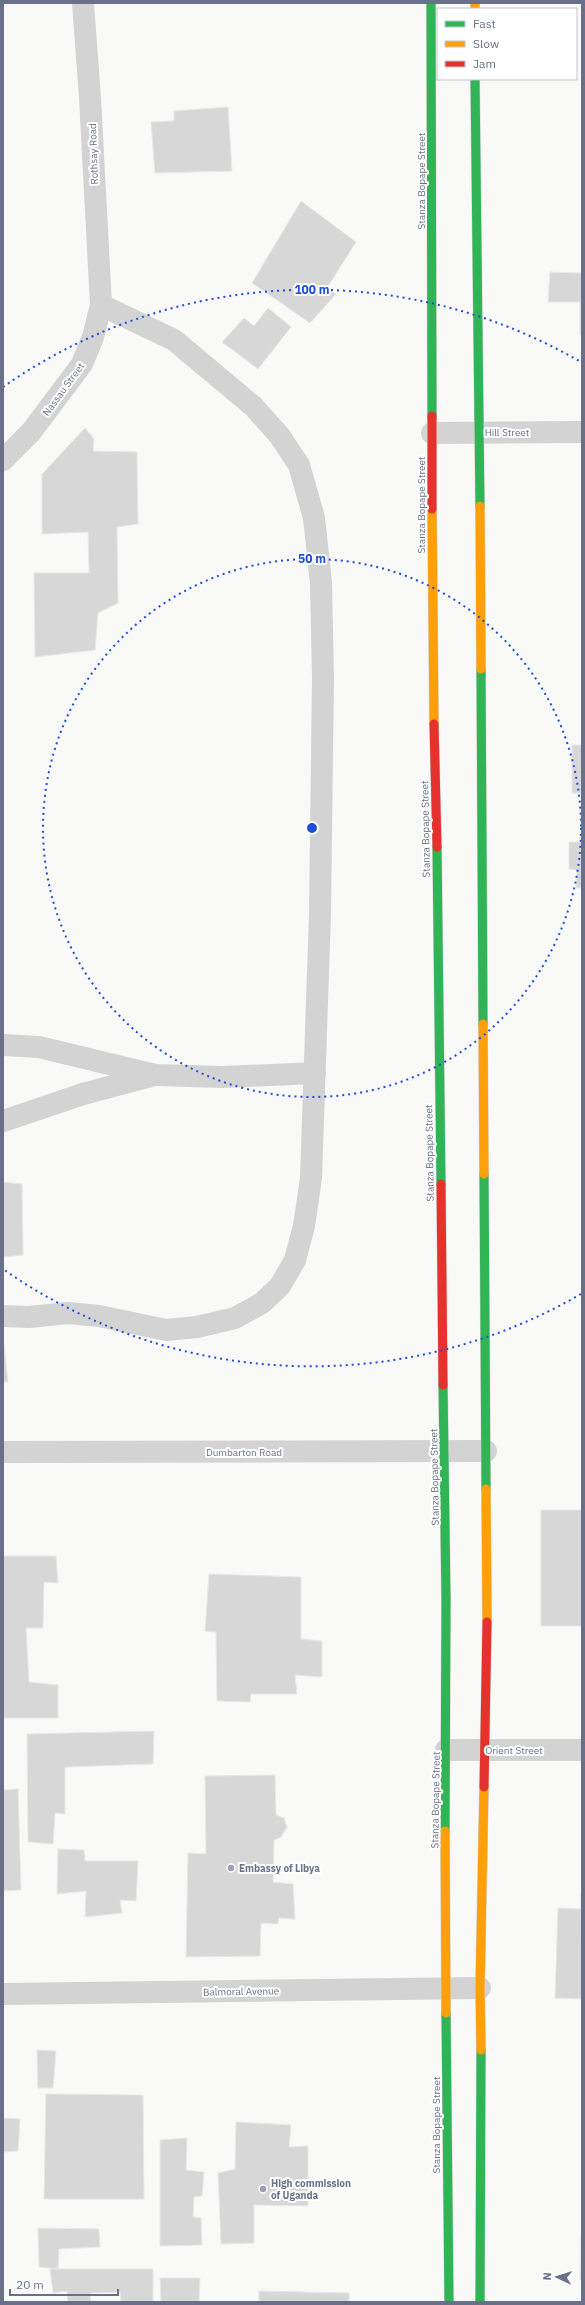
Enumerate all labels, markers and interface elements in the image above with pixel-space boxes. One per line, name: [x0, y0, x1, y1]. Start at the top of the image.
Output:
legend: [437, 8, 577, 80]
text: Fast: [473, 16, 496, 31]
text: Slow: [473, 36, 499, 51]
text: Jam: [473, 56, 496, 71]
street label: Rothsay Road: [86, 123, 101, 185]
street label: Stanza Bopape Street: [415, 132, 428, 230]
text: 100 m: [294, 282, 330, 297]
street label: Nassau Street: [40, 360, 87, 419]
street label: Hill Street: [485, 426, 530, 439]
street label: Stanza Bopape Street: [415, 456, 428, 554]
text: 50 m: [298, 551, 326, 566]
street label: Stanza Bopape Street: [418, 780, 433, 878]
centre of rings: [305, 821, 319, 835]
street label: Stanza Bopape Street: [422, 1104, 437, 1202]
street label: Stanza Bopape Street: [427, 1428, 442, 1526]
street label: Dumbarton Road: [206, 1446, 282, 1459]
street label: Orient Street: [485, 1744, 543, 1757]
street label: Stanza Bopape Street: [428, 1751, 443, 1849]
place label: Embassy of Libya: [239, 1862, 320, 1875]
marker: Embassy of Libya: [226, 1863, 236, 1873]
street label: Balmoral Avenue: [203, 1984, 280, 1999]
street label: Stanza Bopape Street: [430, 2076, 443, 2174]
place label: High commission of Uganda: [271, 2177, 351, 2202]
marker: High commission of Uganda: [258, 2184, 268, 2194]
north arrow: [537, 2257, 577, 2297]
scale bar: [10, 2271, 118, 2297]
text: N: [540, 2272, 554, 2281]
text: 20 m: [16, 2277, 44, 2292]

